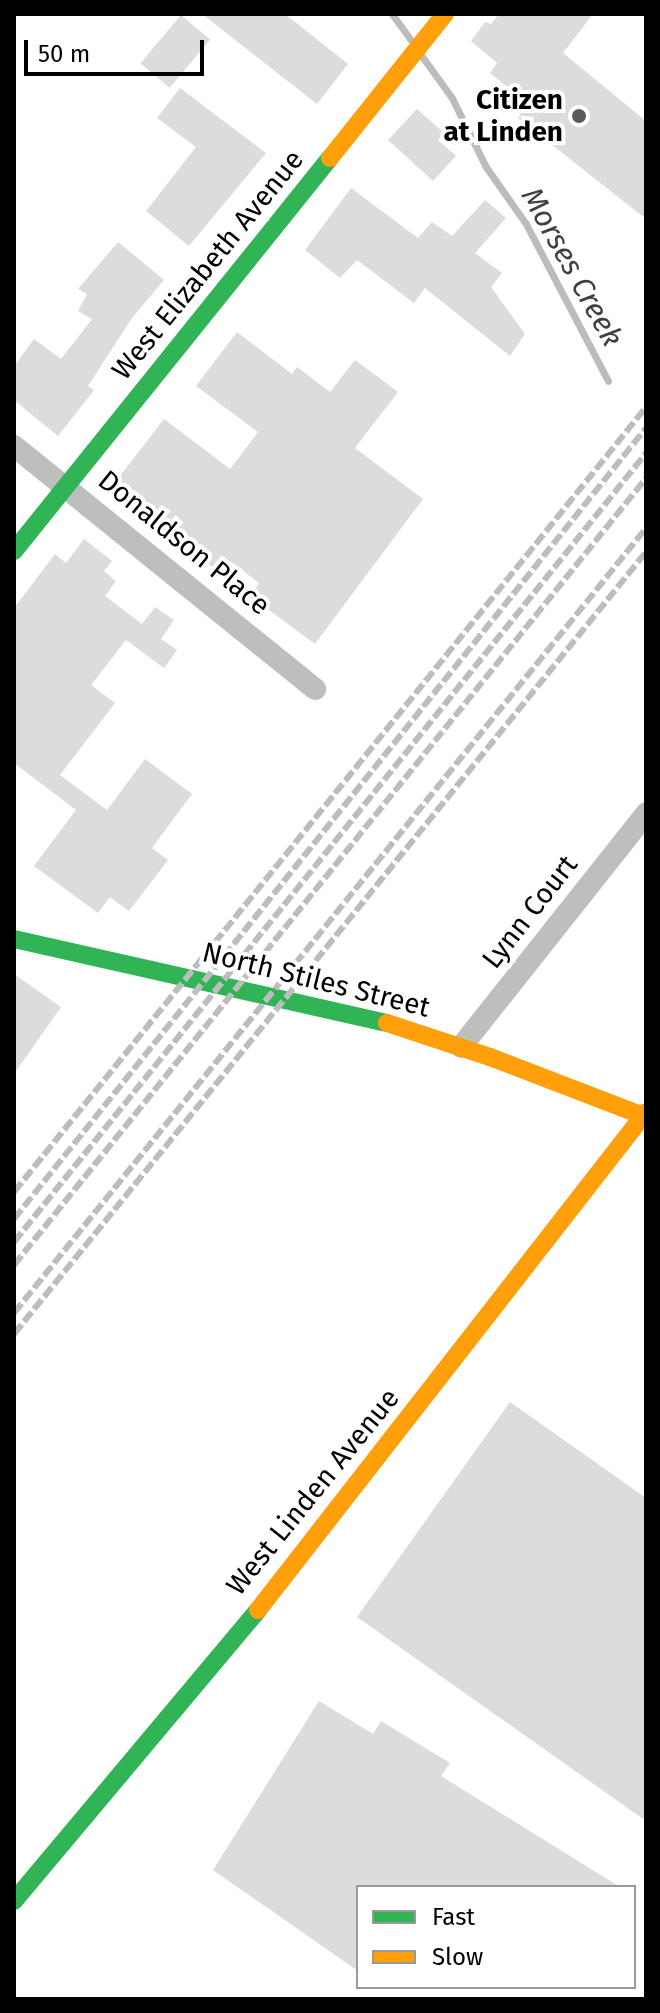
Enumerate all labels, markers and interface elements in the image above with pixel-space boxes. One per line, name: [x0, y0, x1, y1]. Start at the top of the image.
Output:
scale bar: [28, 24, 208, 74]
text: 50 m: [38, 40, 90, 68]
place label: Citizen at Linden: [443, 83, 563, 149]
marker: Citizen at Linden: [570, 107, 588, 125]
street label: West Elizabeth Avenue: [105, 144, 311, 386]
water label: Morses Creek: [514, 181, 630, 353]
street label: Donaldson Place: [91, 463, 277, 623]
street label: Lynn Court: [475, 849, 585, 975]
street label: North Stiles Street: [199, 935, 433, 1025]
street label: West Linden Avenue: [219, 1382, 407, 1602]
legend: [356, 1885, 636, 1989]
text: Fast: [432, 1903, 475, 1931]
text: Slow: [432, 1943, 483, 1971]

